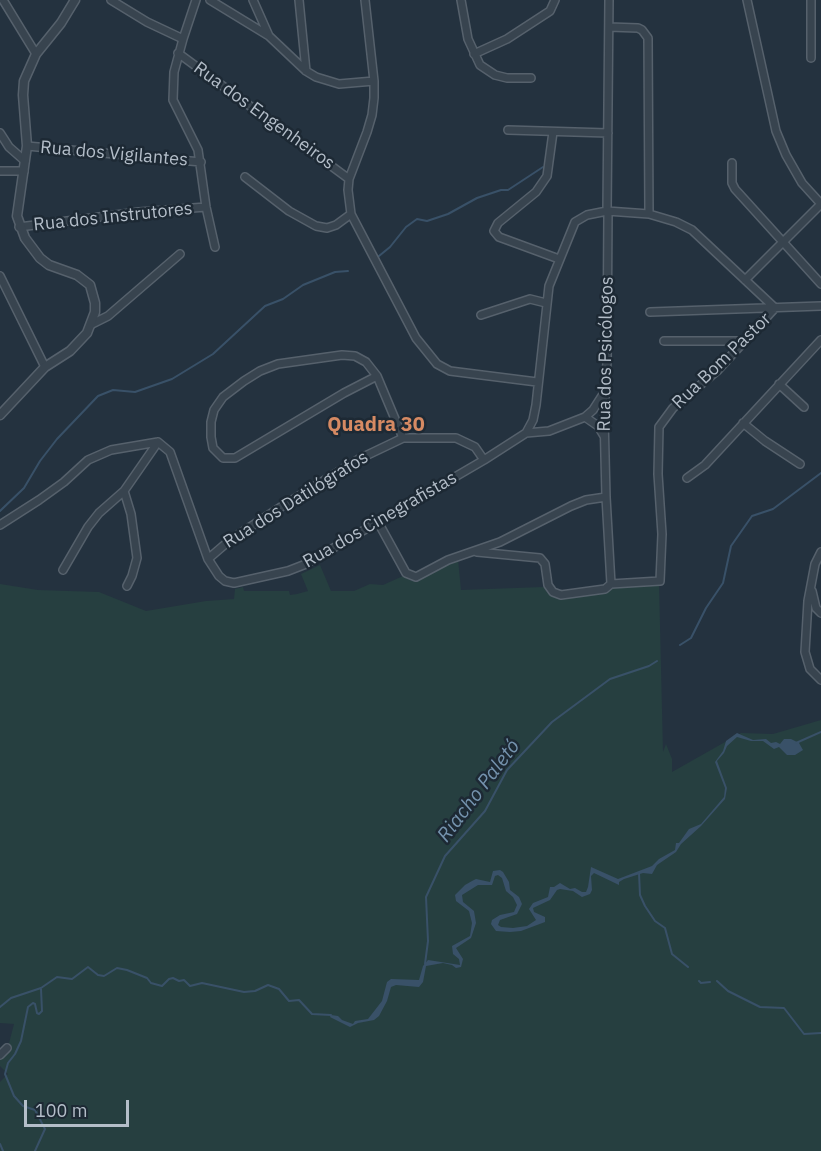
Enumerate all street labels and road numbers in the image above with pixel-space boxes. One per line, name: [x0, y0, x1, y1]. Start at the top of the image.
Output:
street label: Rua dos Engenheiros: [189, 57, 339, 175]
street label: Rua dos Vigilantes: [39, 137, 189, 171]
street label: Rua dos Instrutores: [32, 198, 194, 236]
street label: Rua dos Psicólogos: [594, 276, 618, 432]
street label: Rua Bom Pastor: [668, 308, 776, 414]
street label: Rua dos Datilógrafos: [220, 447, 372, 553]
street label: Rua dos Cinegrafistas: [299, 467, 461, 573]

